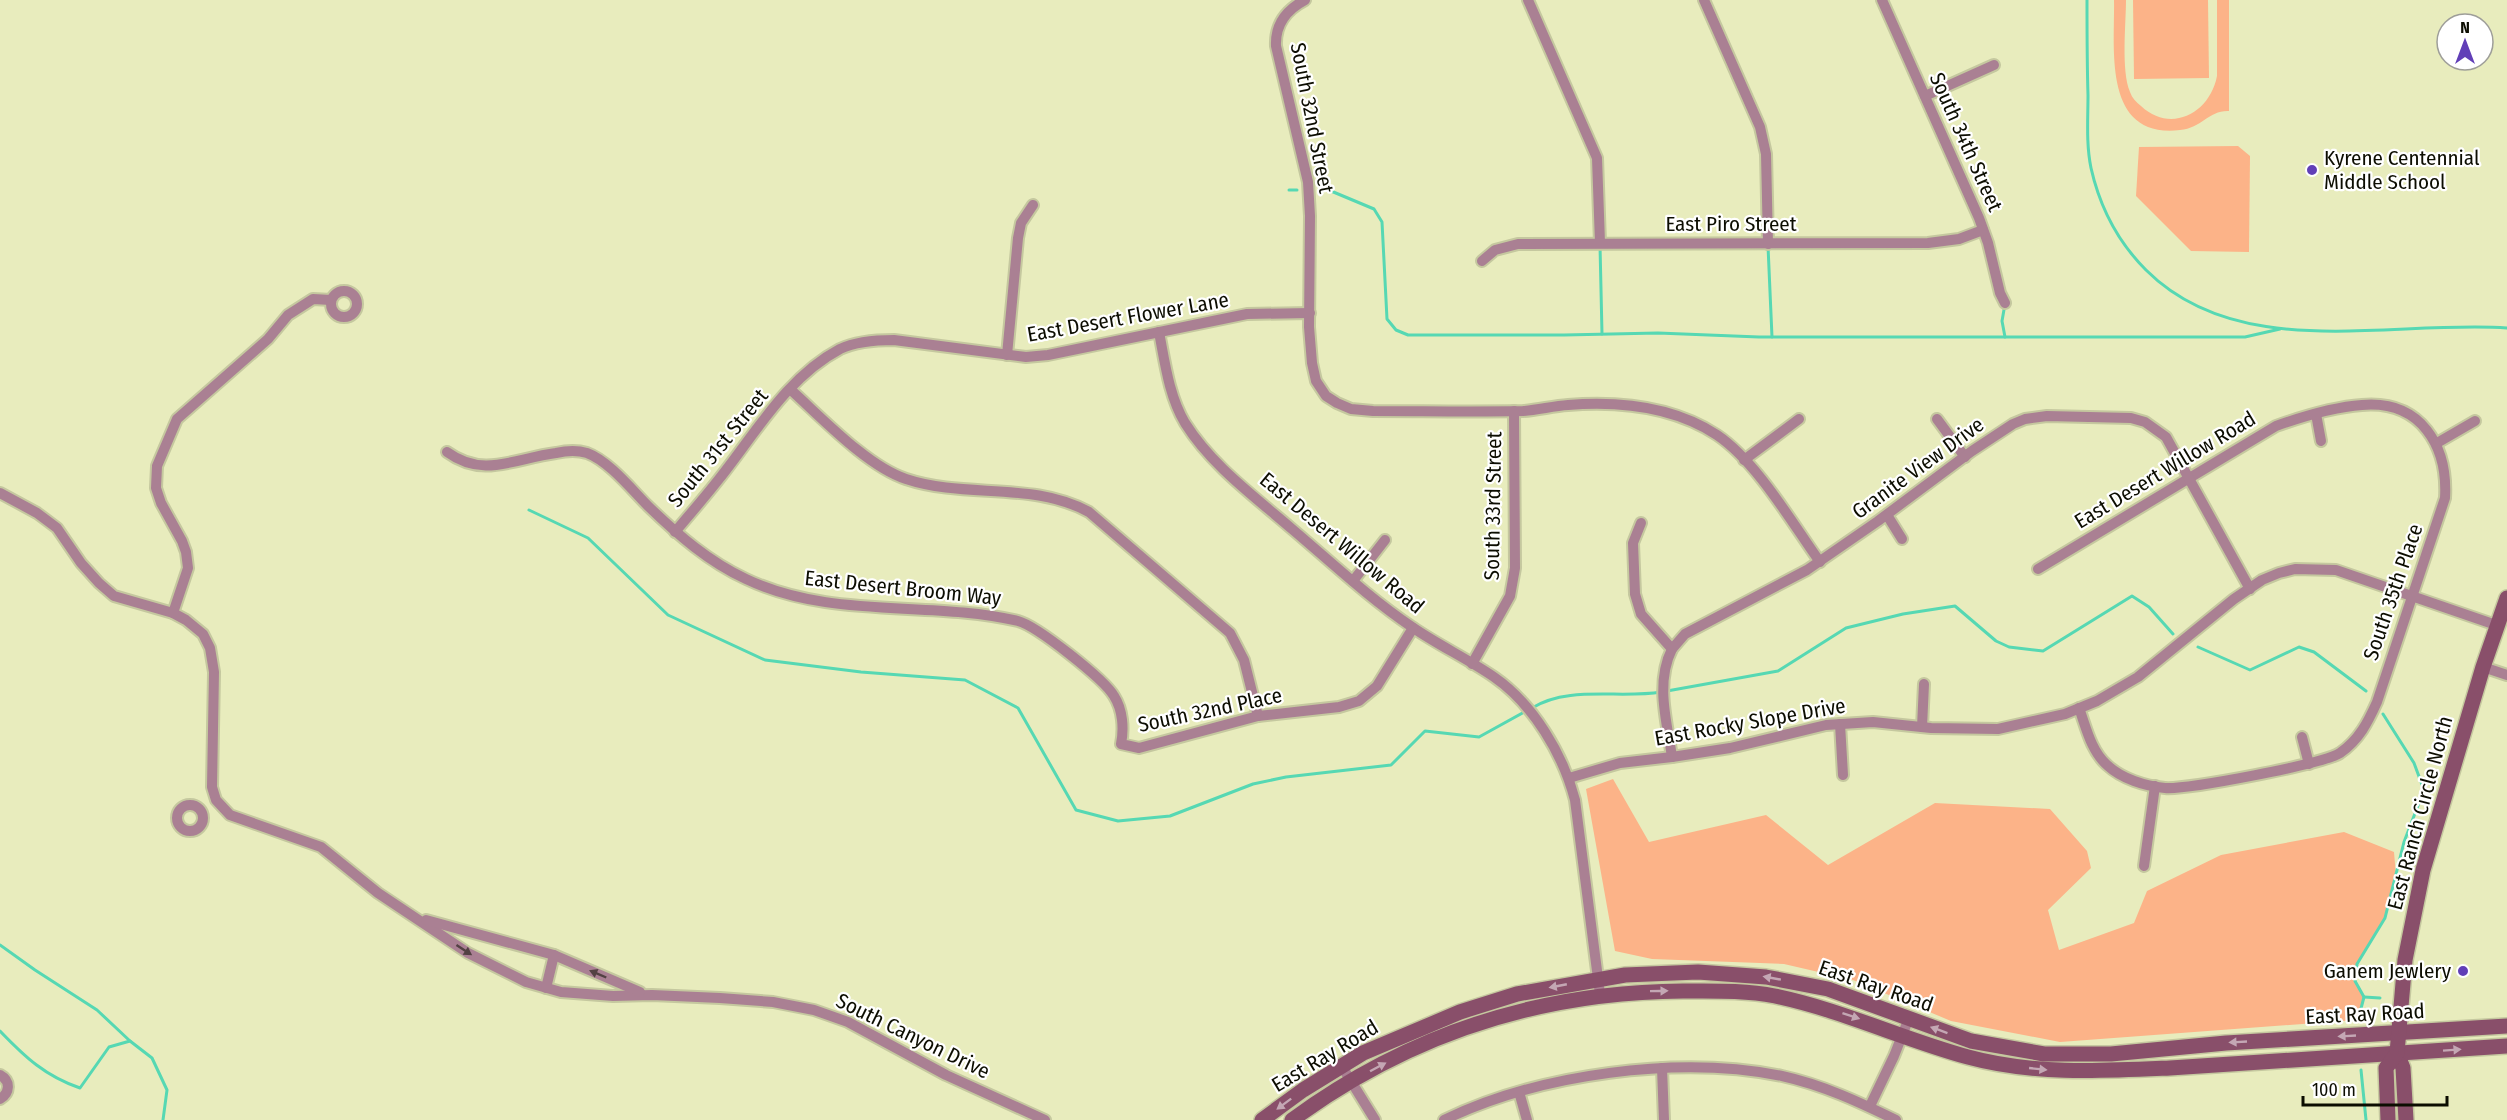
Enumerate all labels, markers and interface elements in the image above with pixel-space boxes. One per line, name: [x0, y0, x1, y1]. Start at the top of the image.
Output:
north arrow: [2435, 12, 2495, 72]
text: N: [2460, 18, 2470, 37]
street label: South 32nd Street: [1285, 41, 1339, 196]
street label: South 34th Street: [1924, 68, 2008, 216]
place label: Kyrene Centennial Middle School: [2324, 145, 2480, 195]
marker: Kyrene Centennial Middle School: [2305, 163, 2319, 177]
street label: East Piro Street: [1665, 211, 1797, 237]
street label: East Desert Flower Lane: [1025, 286, 1231, 348]
street label: South 31st Street: [662, 383, 774, 512]
street label: East Desert Willow Road: [2070, 406, 2260, 534]
street label: Granite View Drive: [1847, 411, 1989, 525]
street label: South 33rd Street: [1479, 431, 1507, 581]
street label: East Desert Willow Road: [1254, 467, 1430, 619]
street label: South 35th Place: [2357, 520, 2429, 664]
street label: East Desert Broom Way: [803, 565, 1003, 611]
street label: South 32nd Place: [1136, 682, 1284, 738]
street label: East Rocky Slope Drive: [1652, 692, 1848, 752]
street label: East Ranch Circle North: [2382, 713, 2458, 913]
one-way arrow: [456, 945, 472, 956]
street label: East Ray Road: [1815, 954, 1937, 1018]
place label: Ganem Jewlery: [2324, 958, 2452, 984]
marker: Ganem Jewlery: [2456, 964, 2470, 978]
one-way arrow: [589, 969, 607, 978]
one-way arrow: [1763, 973, 1782, 982]
one-way arrow: [1548, 982, 1567, 991]
one-way arrow: [1649, 986, 1668, 996]
street label: South Canyon Drive: [832, 988, 994, 1084]
street label: East Ray Road: [2305, 998, 2425, 1030]
one-way arrow: [1842, 1012, 1860, 1021]
street label: East Ray Road: [1267, 1014, 1383, 1098]
one-way arrow: [1930, 1025, 1948, 1035]
one-way arrow: [2338, 1032, 2357, 1041]
one-way arrow: [2228, 1038, 2247, 1047]
one-way arrow: [2442, 1045, 2461, 1055]
one-way arrow: [1369, 1062, 1386, 1072]
one-way arrow: [2028, 1064, 2047, 1073]
scale bar: [2303, 1069, 2447, 1107]
text: 100 m: [2312, 1079, 2356, 1101]
one-way arrow: [1276, 1098, 1292, 1110]

